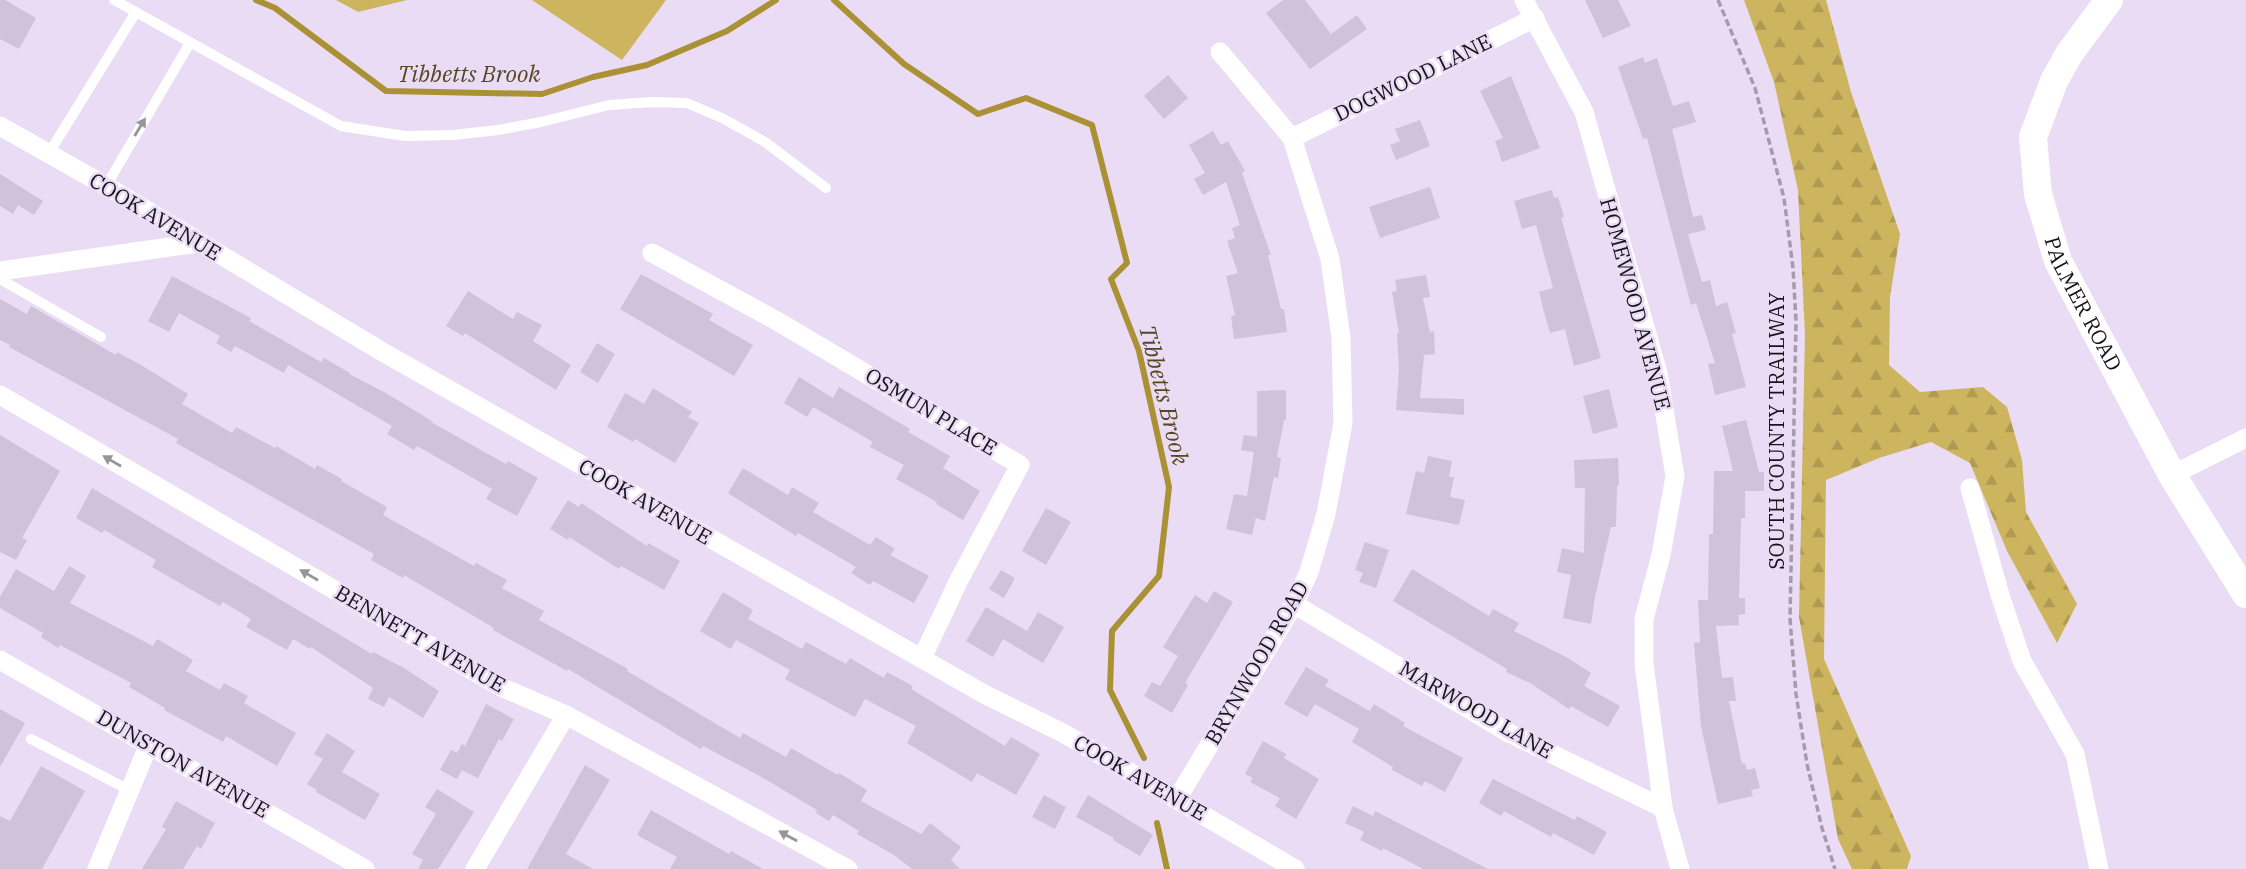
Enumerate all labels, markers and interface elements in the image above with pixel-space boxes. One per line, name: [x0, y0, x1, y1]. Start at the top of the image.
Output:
street label: DOGWOOD LANE: [1329, 27, 1496, 127]
water label: Tibbetts Brook: [397, 58, 541, 88]
one-way arrow: [134, 118, 147, 137]
street label: COOK AVENUE: [84, 166, 227, 267]
street label: HOMEWOOD AVENUE: [1594, 194, 1678, 413]
street label: PALMER ROAD: [2038, 233, 2129, 375]
street label: SOUTH COUNTY TRAILWAY: [1762, 292, 1790, 570]
water label: Tibbetts Brook: [1133, 322, 1197, 469]
street label: OSMUN PLACE: [860, 361, 1003, 462]
street label: COOK AVENUE: [574, 452, 717, 551]
one-way arrow: [103, 455, 122, 467]
one-way arrow: [299, 569, 318, 581]
street label: BRYNWOOD ROAD: [1198, 576, 1314, 749]
street label: BENNETT AVENUE: [330, 578, 511, 698]
street label: MARWOOD LANE: [1394, 654, 1559, 765]
street label: DUNSTON AVENUE: [92, 702, 275, 824]
street label: COOK AVENUE: [1069, 728, 1212, 827]
one-way arrow: [778, 830, 798, 842]

